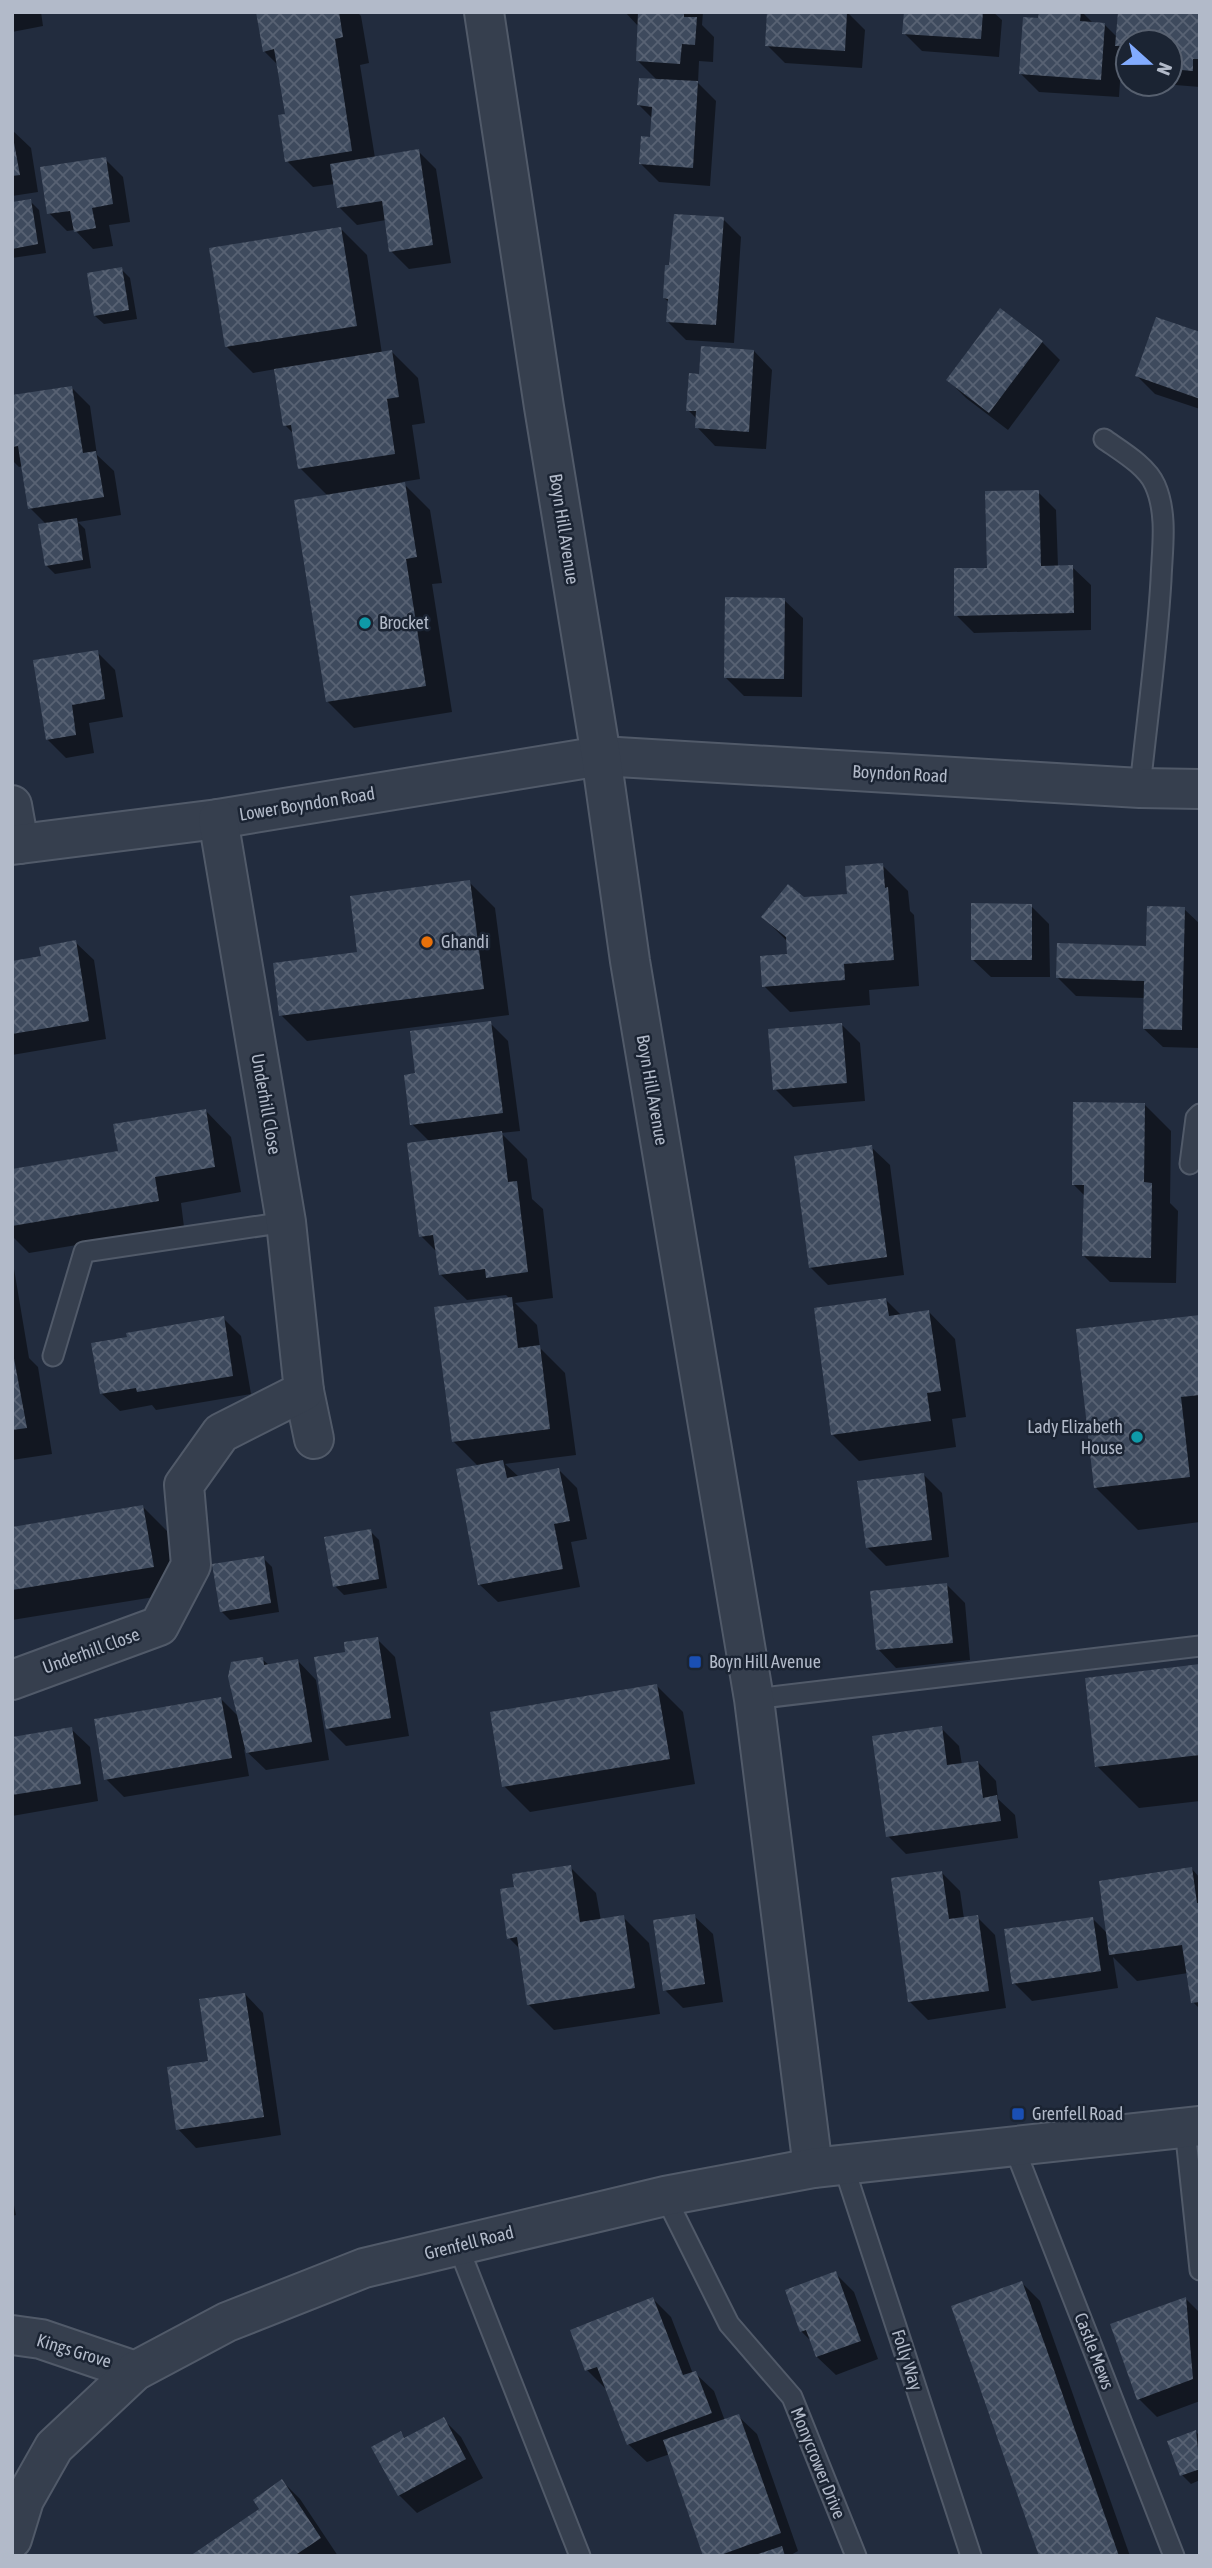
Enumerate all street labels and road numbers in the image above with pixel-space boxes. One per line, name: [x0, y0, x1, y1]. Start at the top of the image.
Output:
street label: Boyn Hill Avenue: [545, 472, 584, 586]
street label: Boyndon Road: [852, 761, 948, 786]
street label: Lower Boyndon Road: [237, 782, 376, 825]
street label: Boyn Hill Avenue: [632, 1033, 673, 1147]
street label: Underhill Close: [247, 1052, 286, 1156]
street label: Underhill Close: [39, 1623, 142, 1678]
street label: Grenfell Road: [422, 2221, 516, 2264]
street label: Castle Mews: [1070, 2310, 1119, 2392]
street label: Folly Way: [888, 2327, 927, 2393]
street label: Kings Grove: [34, 2329, 114, 2372]
street label: Monycrower Drive: [787, 2404, 850, 2522]

